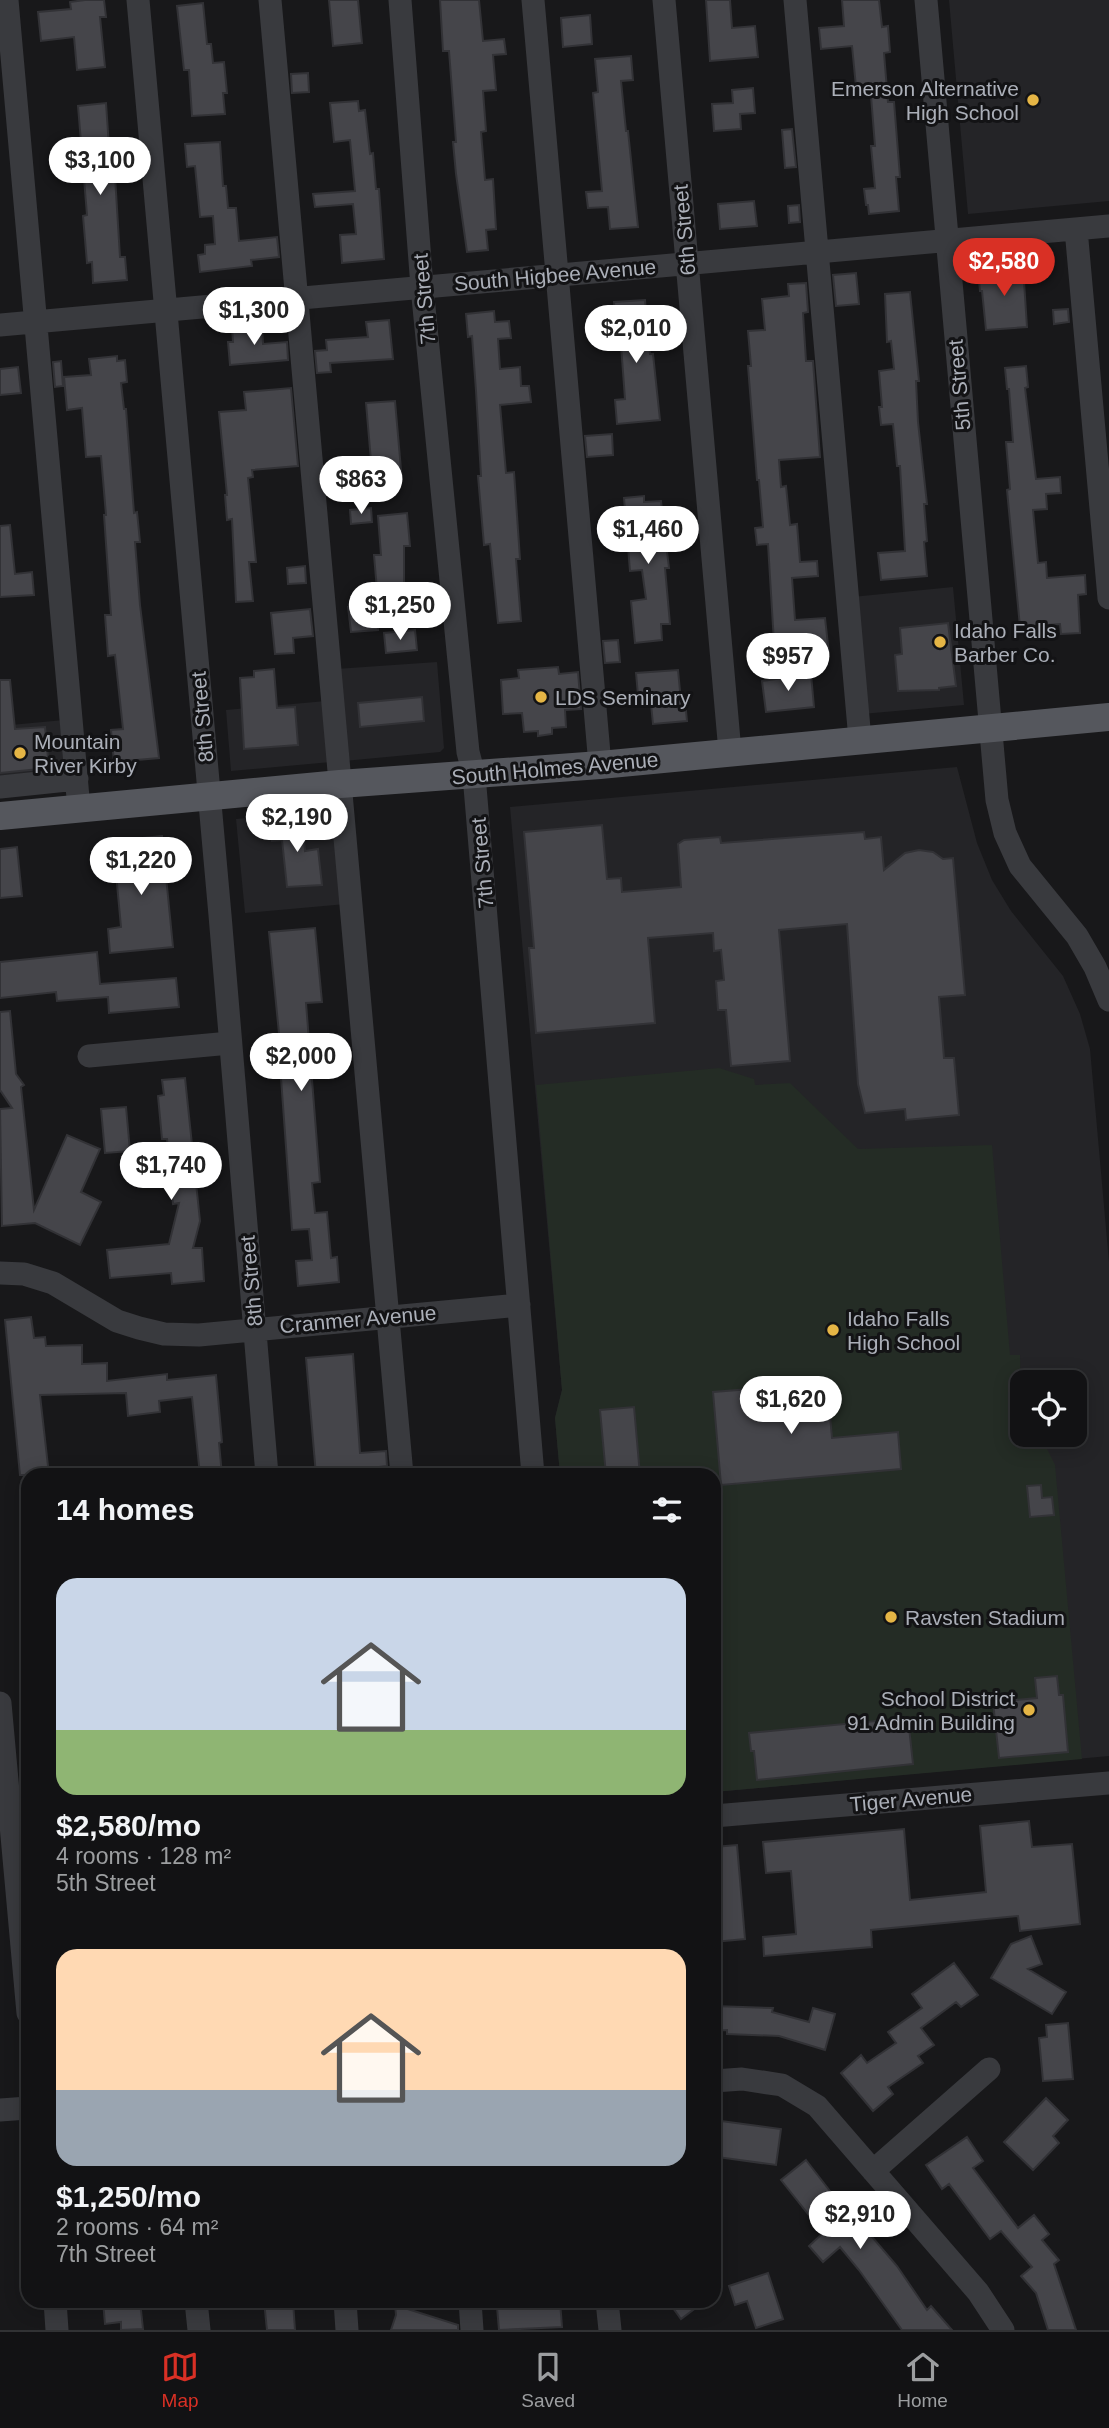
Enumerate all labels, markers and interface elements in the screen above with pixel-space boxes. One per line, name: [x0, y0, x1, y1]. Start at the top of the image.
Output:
place label: Emerson Alternative High School: [831, 77, 1019, 124]
marker: Emerson Alternative High School: [1025, 92, 1041, 108]
pin: $3,100: [43, 138, 157, 197]
text: $3,100: [65, 147, 135, 173]
street label: 6th Street: [669, 183, 699, 276]
pin: $2,580: [947, 238, 1061, 298]
text: $2,580: [969, 248, 1039, 274]
street label: 7th Street: [409, 252, 439, 345]
street label: South Higbee Avenue: [453, 255, 657, 295]
pin: $1,300: [197, 288, 311, 347]
text: $1,300: [219, 297, 289, 323]
pin: $2,010: [579, 306, 693, 365]
text: $2,010: [601, 315, 671, 341]
street label: 5th Street: [944, 338, 974, 431]
pin: $863: [320, 456, 402, 516]
text: $863: [335, 466, 387, 492]
pin: $1,460: [591, 506, 705, 566]
text: $1,460: [613, 516, 683, 542]
pin: $1,250: [343, 582, 457, 642]
text: $1,250: [365, 592, 435, 618]
place label: Idaho Falls Barber Co.: [954, 619, 1057, 666]
pin: $957: [747, 634, 829, 693]
marker: Idaho Falls Barber Co.: [932, 634, 948, 650]
text: $957: [762, 643, 814, 669]
street label: 8th Street: [187, 670, 217, 763]
place label: LDS Seminary: [555, 686, 691, 709]
marker: LDS Seminary: [533, 689, 549, 705]
place label: Mountain River Kirby: [34, 730, 137, 777]
marker: Mountain River Kirby: [12, 745, 28, 761]
street label: South Holmes Avenue: [451, 748, 659, 788]
pin: $2,190: [240, 794, 354, 854]
text: $2,190: [262, 804, 332, 830]
street label: 7th Street: [467, 816, 497, 909]
pin: $1,220: [84, 838, 198, 897]
text: $1,220: [106, 847, 176, 873]
pin: $2,000: [244, 1034, 358, 1093]
text: $2,000: [266, 1043, 336, 1069]
pin: $1,740: [114, 1142, 228, 1202]
text: $1,740: [136, 1152, 206, 1178]
street label: 8th Street: [236, 1234, 266, 1327]
street label: Cranmer Avenue: [279, 1301, 437, 1337]
place label: Idaho Falls High School: [847, 1307, 960, 1354]
marker: Idaho Falls High School: [825, 1322, 841, 1338]
map controls: [1010, 1370, 1087, 1447]
button: locate: [1010, 1370, 1087, 1447]
pin: $1,620: [734, 1376, 848, 1436]
text: $1,620: [756, 1386, 826, 1412]
icon: filters: [648, 1491, 686, 1529]
text: 14 homes: [56, 1493, 194, 1526]
place label: Ravsten Stadium: [905, 1606, 1065, 1629]
marker: Ravsten Stadium: [883, 1609, 899, 1625]
icon: home: [308, 1624, 434, 1750]
place label: School District 91 Admin Building: [847, 1687, 1015, 1734]
marker: School District 91 Admin Building: [1021, 1702, 1037, 1718]
street label: Tiger Avenue: [849, 1782, 973, 1816]
text: $2,580/mo: [56, 1809, 201, 1842]
text: 4 rooms · 128 m²: [56, 1843, 231, 1869]
text: 5th Street: [56, 1870, 156, 1896]
icon: home: [308, 1995, 434, 2121]
text: $1,250/mo: [56, 2180, 201, 2213]
pin: $2,910: [803, 2192, 917, 2251]
text: $2,910: [825, 2201, 895, 2227]
text: 2 rooms · 64 m²: [56, 2214, 218, 2240]
text: 7th Street: [56, 2241, 156, 2267]
tab: Map: [161, 2348, 199, 2412]
tab: Saved: [521, 2348, 575, 2412]
tab: Home: [897, 2348, 948, 2412]

